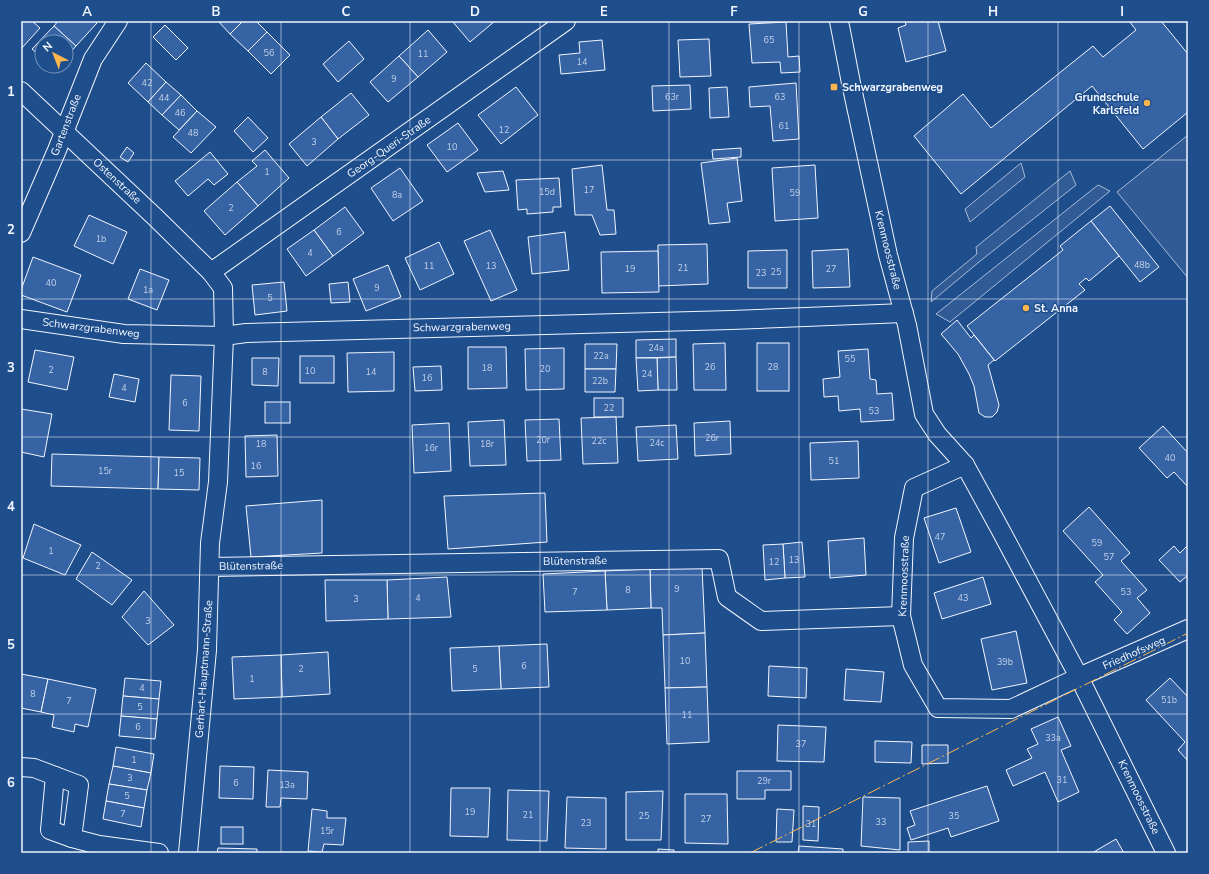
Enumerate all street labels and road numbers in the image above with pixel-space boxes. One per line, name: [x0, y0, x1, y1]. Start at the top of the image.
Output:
street label: Gartenstraße: [47, 92, 85, 158]
street label: Georg-Queri-Straße: [344, 112, 434, 182]
street label: Ostenstraße: [90, 155, 145, 207]
street label: Krenmoosstraße: [871, 209, 905, 291]
street label: Schwarzgrabenweg: [41, 315, 141, 341]
street label: Schwarzgrabenweg: [413, 319, 511, 335]
street label: Krenmoosstraße: [895, 535, 913, 617]
street label: Blütenstraße: [543, 553, 607, 569]
street label: Blütenstraße: [219, 558, 283, 574]
street label: Gerhart-Hauptmann-Straße: [192, 599, 216, 738]
street label: Friedhofsweg: [1100, 632, 1168, 674]
street label: Krenmoosstraße: [1114, 757, 1164, 837]

